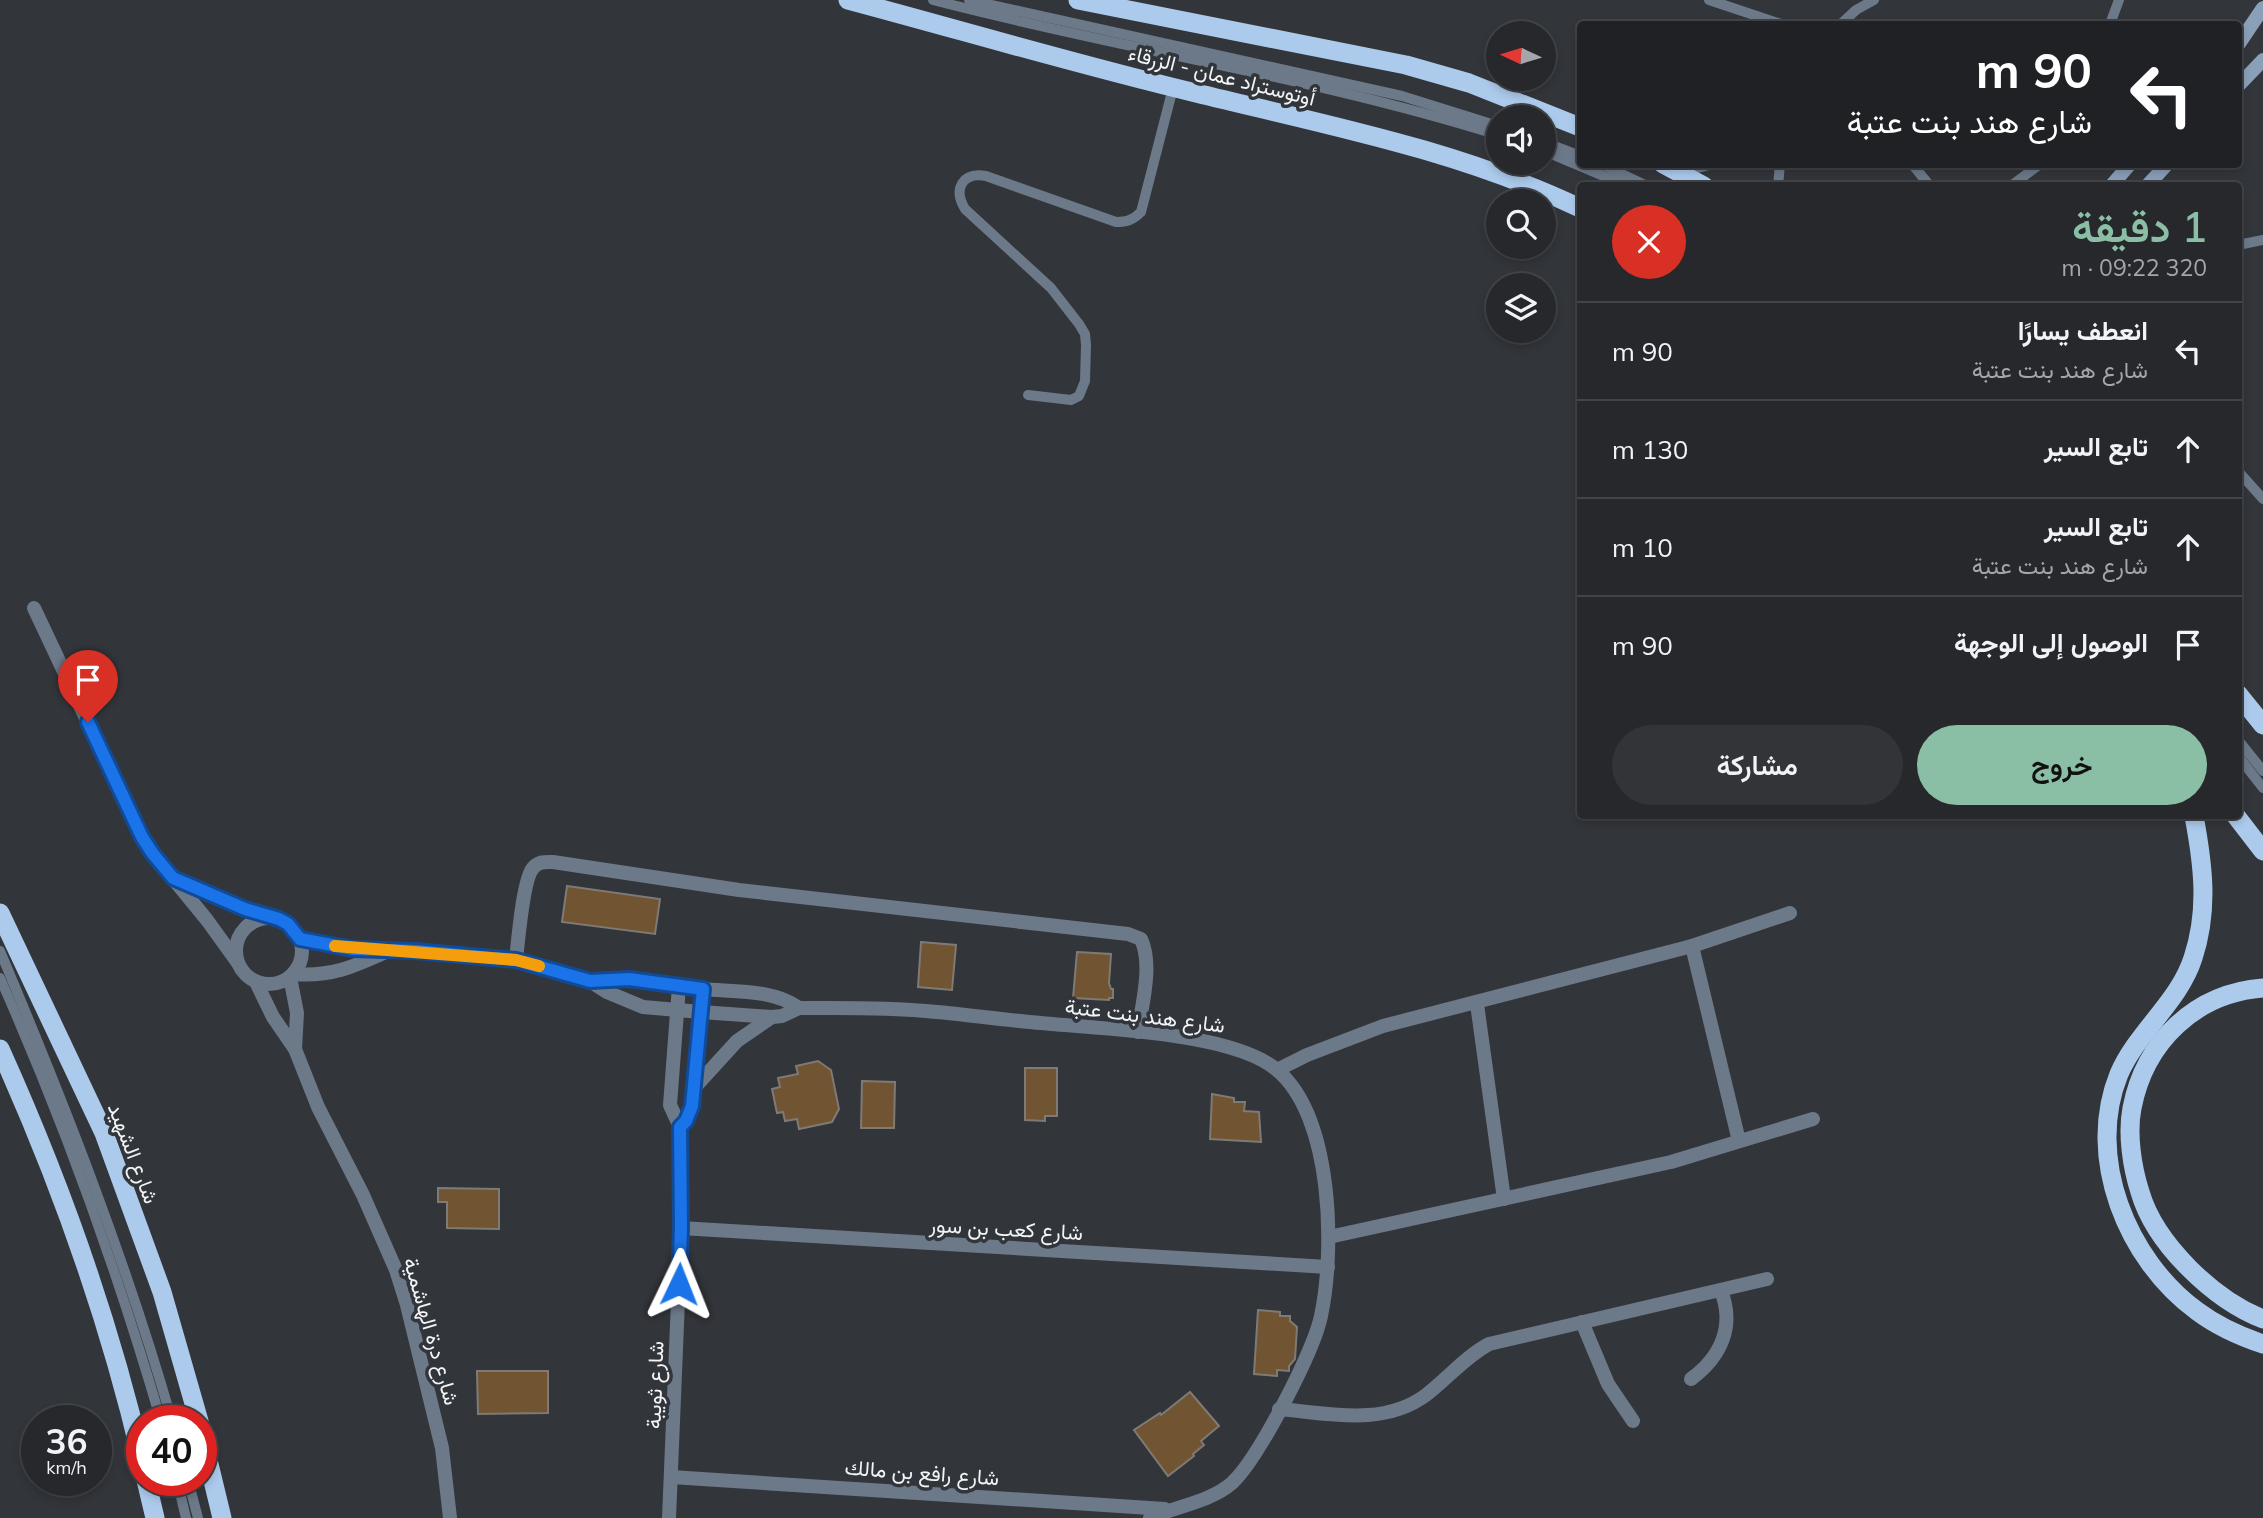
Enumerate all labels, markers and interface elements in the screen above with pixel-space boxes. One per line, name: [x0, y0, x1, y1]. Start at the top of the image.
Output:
north arrow: [1486, 21, 1556, 91]
map controls: [1486, 21, 1556, 343]
street label: أوتوستراد عمان - الزرقاء: [1126, 39, 1318, 112]
text: 90 m: [1976, 39, 2092, 100]
icon: left: [2116, 49, 2207, 140]
text: شارع هند بنت عتبة: [1847, 101, 2092, 141]
button: sound: [1486, 105, 1556, 175]
button: search: [1486, 189, 1556, 259]
text: 1 دقيقة: [2072, 200, 2207, 253]
button: close: [1612, 205, 1686, 279]
text: 320 m · 09:22: [2062, 253, 2207, 282]
button: layers: [1486, 273, 1556, 343]
text: انعطف يسارًا: [2018, 314, 2148, 347]
icon: left: [2169, 332, 2207, 370]
text: 90 m: [1612, 335, 1673, 368]
text: شارع هند بنت عتبة: [1972, 355, 2148, 384]
text: تابع السير: [2044, 430, 2148, 463]
icon: ahead: [2169, 430, 2207, 468]
text: 130 m: [1612, 433, 1688, 466]
text: تابع السير: [2044, 510, 2148, 543]
icon: ahead: [2169, 528, 2207, 566]
text: 10 m: [1612, 531, 1673, 564]
text: شارع هند بنت عتبة: [1972, 551, 2148, 580]
text: الوصول إلى الوجهة: [1954, 626, 2148, 659]
icon: arrive: [2169, 626, 2207, 664]
text: 90 m: [1612, 629, 1673, 662]
pin: [58, 650, 118, 722]
icon: arrive: [69, 661, 107, 699]
button: مشاركة: [1612, 725, 1903, 805]
button: خروج: [1917, 725, 2207, 805]
street label: شارع هند بنت عتبة: [1063, 992, 1226, 1040]
street label: شارع الشهيد: [101, 1099, 165, 1208]
street label: شارع كعب بن سور: [927, 1211, 1084, 1247]
position arrow: [642, 1247, 716, 1321]
street label: شارع درة الهاشمية: [397, 1254, 466, 1408]
street label: شارع ثويبة: [639, 1340, 671, 1430]
speed limit sign: 40: [126, 1405, 217, 1496]
text: 36: [45, 1419, 88, 1463]
street label: شارع رافع بن مالك: [844, 1454, 1000, 1492]
text: km/h: [46, 1456, 87, 1479]

